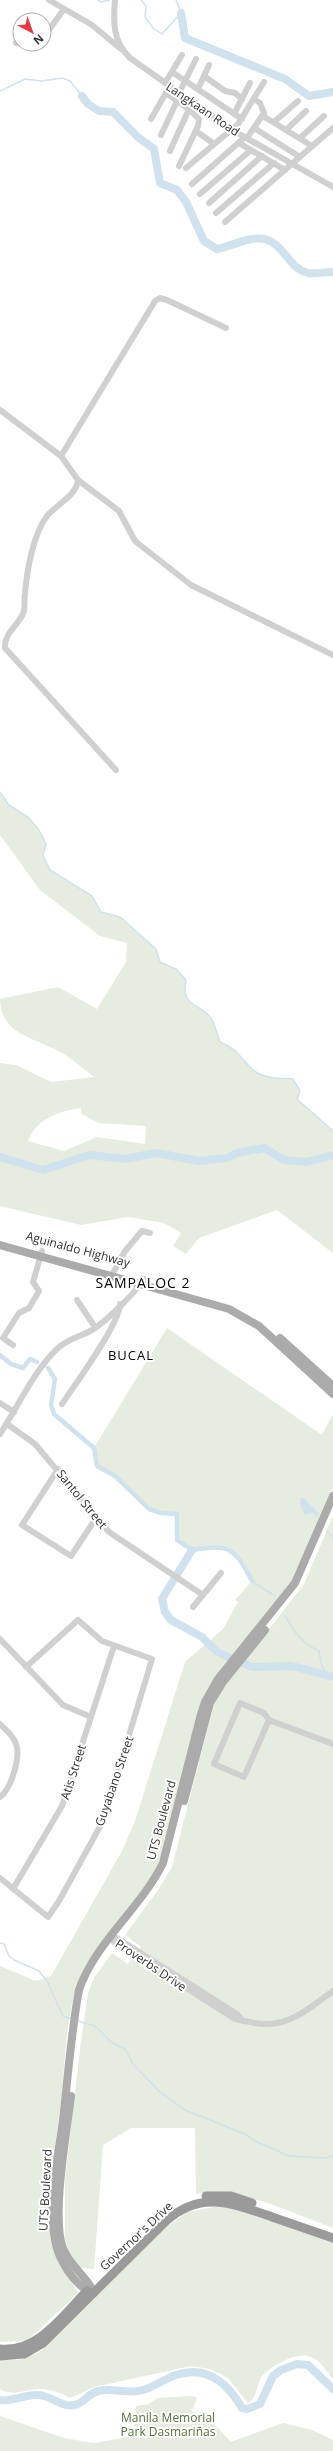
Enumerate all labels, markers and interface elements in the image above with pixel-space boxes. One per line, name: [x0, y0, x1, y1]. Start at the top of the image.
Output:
north arrow: [12, 12, 52, 52]
text: N: [31, 31, 47, 49]
street label: Langkaan Road: [163, 78, 243, 140]
street label: Aguinaldo Highway: [24, 1227, 133, 1271]
district label: SAMPALOC 2: [95, 1273, 191, 1292]
district label: BUCAL: [108, 1346, 154, 1364]
street label: Santol Street: [53, 1466, 111, 1532]
street label: Guyabano Street: [91, 1734, 137, 1828]
street label: Atis Street: [56, 1742, 90, 1802]
street label: UTS Boulevard: [142, 1778, 180, 1862]
street label: Proverbs Drive: [112, 1935, 190, 1995]
street label: UTS Boulevard: [34, 2149, 56, 2231]
street label: Governor's Drive: [96, 2198, 176, 2274]
park label: Manila Memorial Park Dasmariñas: [121, 2409, 216, 2440]

